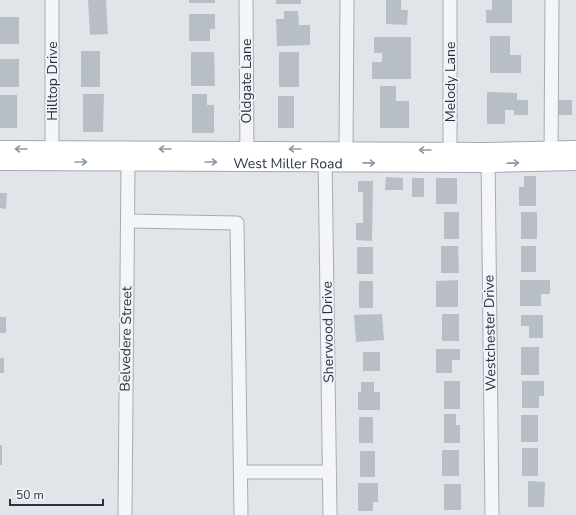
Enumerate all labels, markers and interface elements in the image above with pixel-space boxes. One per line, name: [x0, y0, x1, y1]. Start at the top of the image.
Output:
street label: Oldgate Lane: [237, 39, 256, 123]
street label: Hilltop Drive: [43, 41, 62, 121]
street label: Melody Lane: [441, 42, 460, 122]
one-way arrow: [15, 145, 28, 153]
one-way arrow: [159, 145, 172, 153]
one-way arrow: [289, 145, 302, 153]
one-way arrow: [419, 146, 432, 154]
street label: West Miller Road: [233, 153, 343, 173]
one-way arrow: [74, 158, 87, 166]
one-way arrow: [204, 158, 217, 166]
one-way arrow: [362, 159, 375, 167]
one-way arrow: [506, 159, 519, 167]
street label: Westchester Drive: [479, 275, 501, 391]
street label: Sherwood Drive: [318, 281, 338, 383]
street label: Belvedere Street: [116, 286, 136, 392]
scale bar: [10, 481, 103, 507]
text: 50 m: [16, 487, 44, 503]

